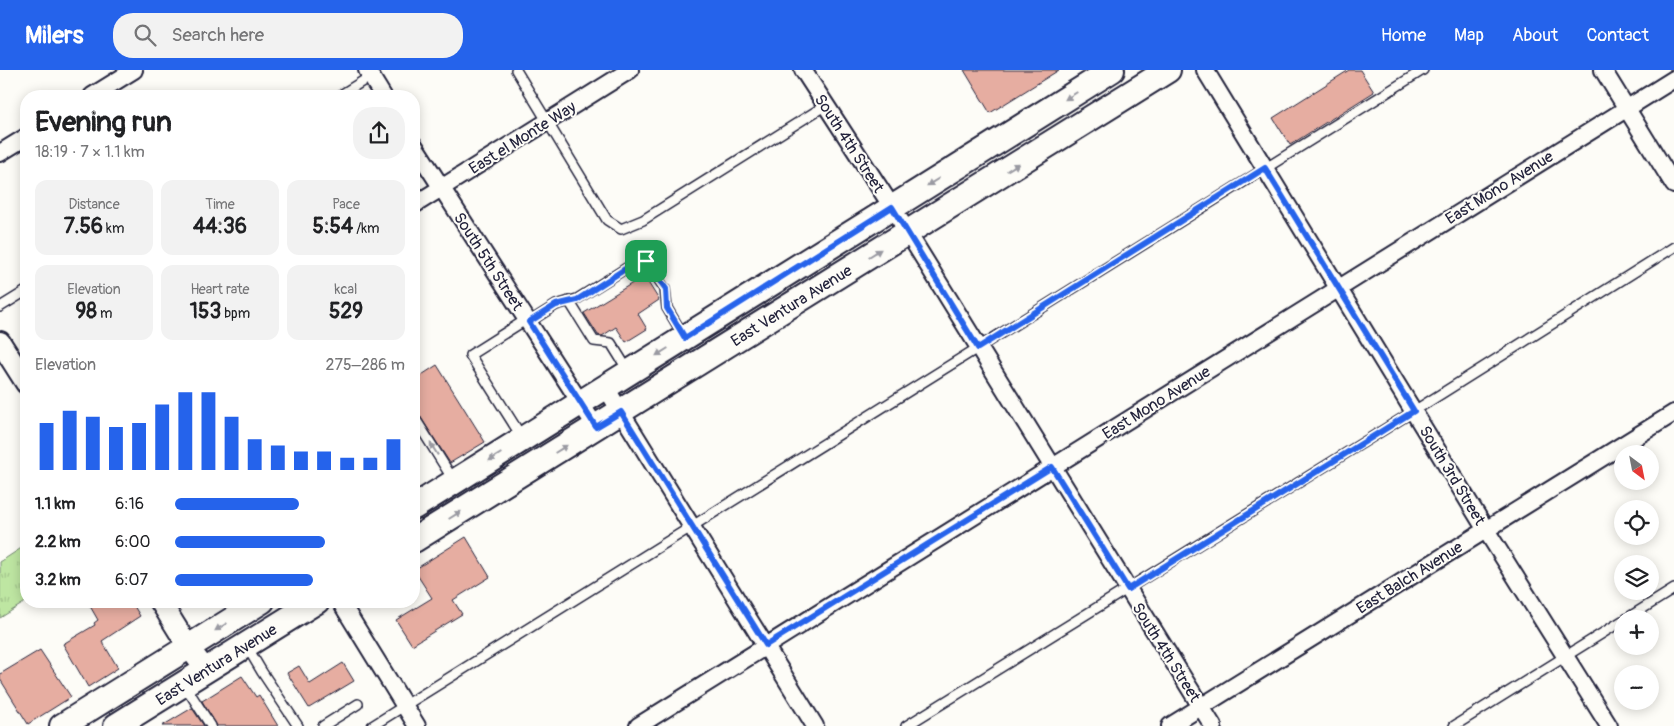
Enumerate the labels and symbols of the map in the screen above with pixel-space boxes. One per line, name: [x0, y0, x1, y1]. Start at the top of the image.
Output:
street label: South 4th Street: [810, 91, 889, 197]
one-way arrow: [1064, 91, 1077, 100]
street label: East el Monte Way: [465, 97, 580, 179]
street label: East Mono Avenue: [1442, 147, 1557, 229]
one-way arrow: [1006, 162, 1019, 172]
one-way arrow: [927, 177, 940, 187]
street label: South 5th Street: [449, 209, 528, 315]
pin: [625, 240, 667, 282]
one-way arrow: [868, 248, 881, 258]
street label: East Ventura Avenue: [727, 260, 856, 351]
one-way arrow: [655, 347, 669, 357]
street label: East Mono Avenue: [1099, 362, 1214, 444]
street label: South 3rd Street: [1415, 422, 1490, 529]
one-way arrow: [429, 443, 439, 456]
one-way arrow: [555, 444, 568, 453]
north arrow: [1614, 445, 1659, 490]
one-way arrow: [488, 452, 501, 461]
one-way arrow: [449, 510, 462, 519]
street label: East Balch Avenue: [1353, 537, 1466, 619]
street label: South 4th Street: [1128, 599, 1205, 706]
street label: East Ventura Avenue: [152, 619, 281, 710]
one-way arrow: [214, 623, 228, 632]

